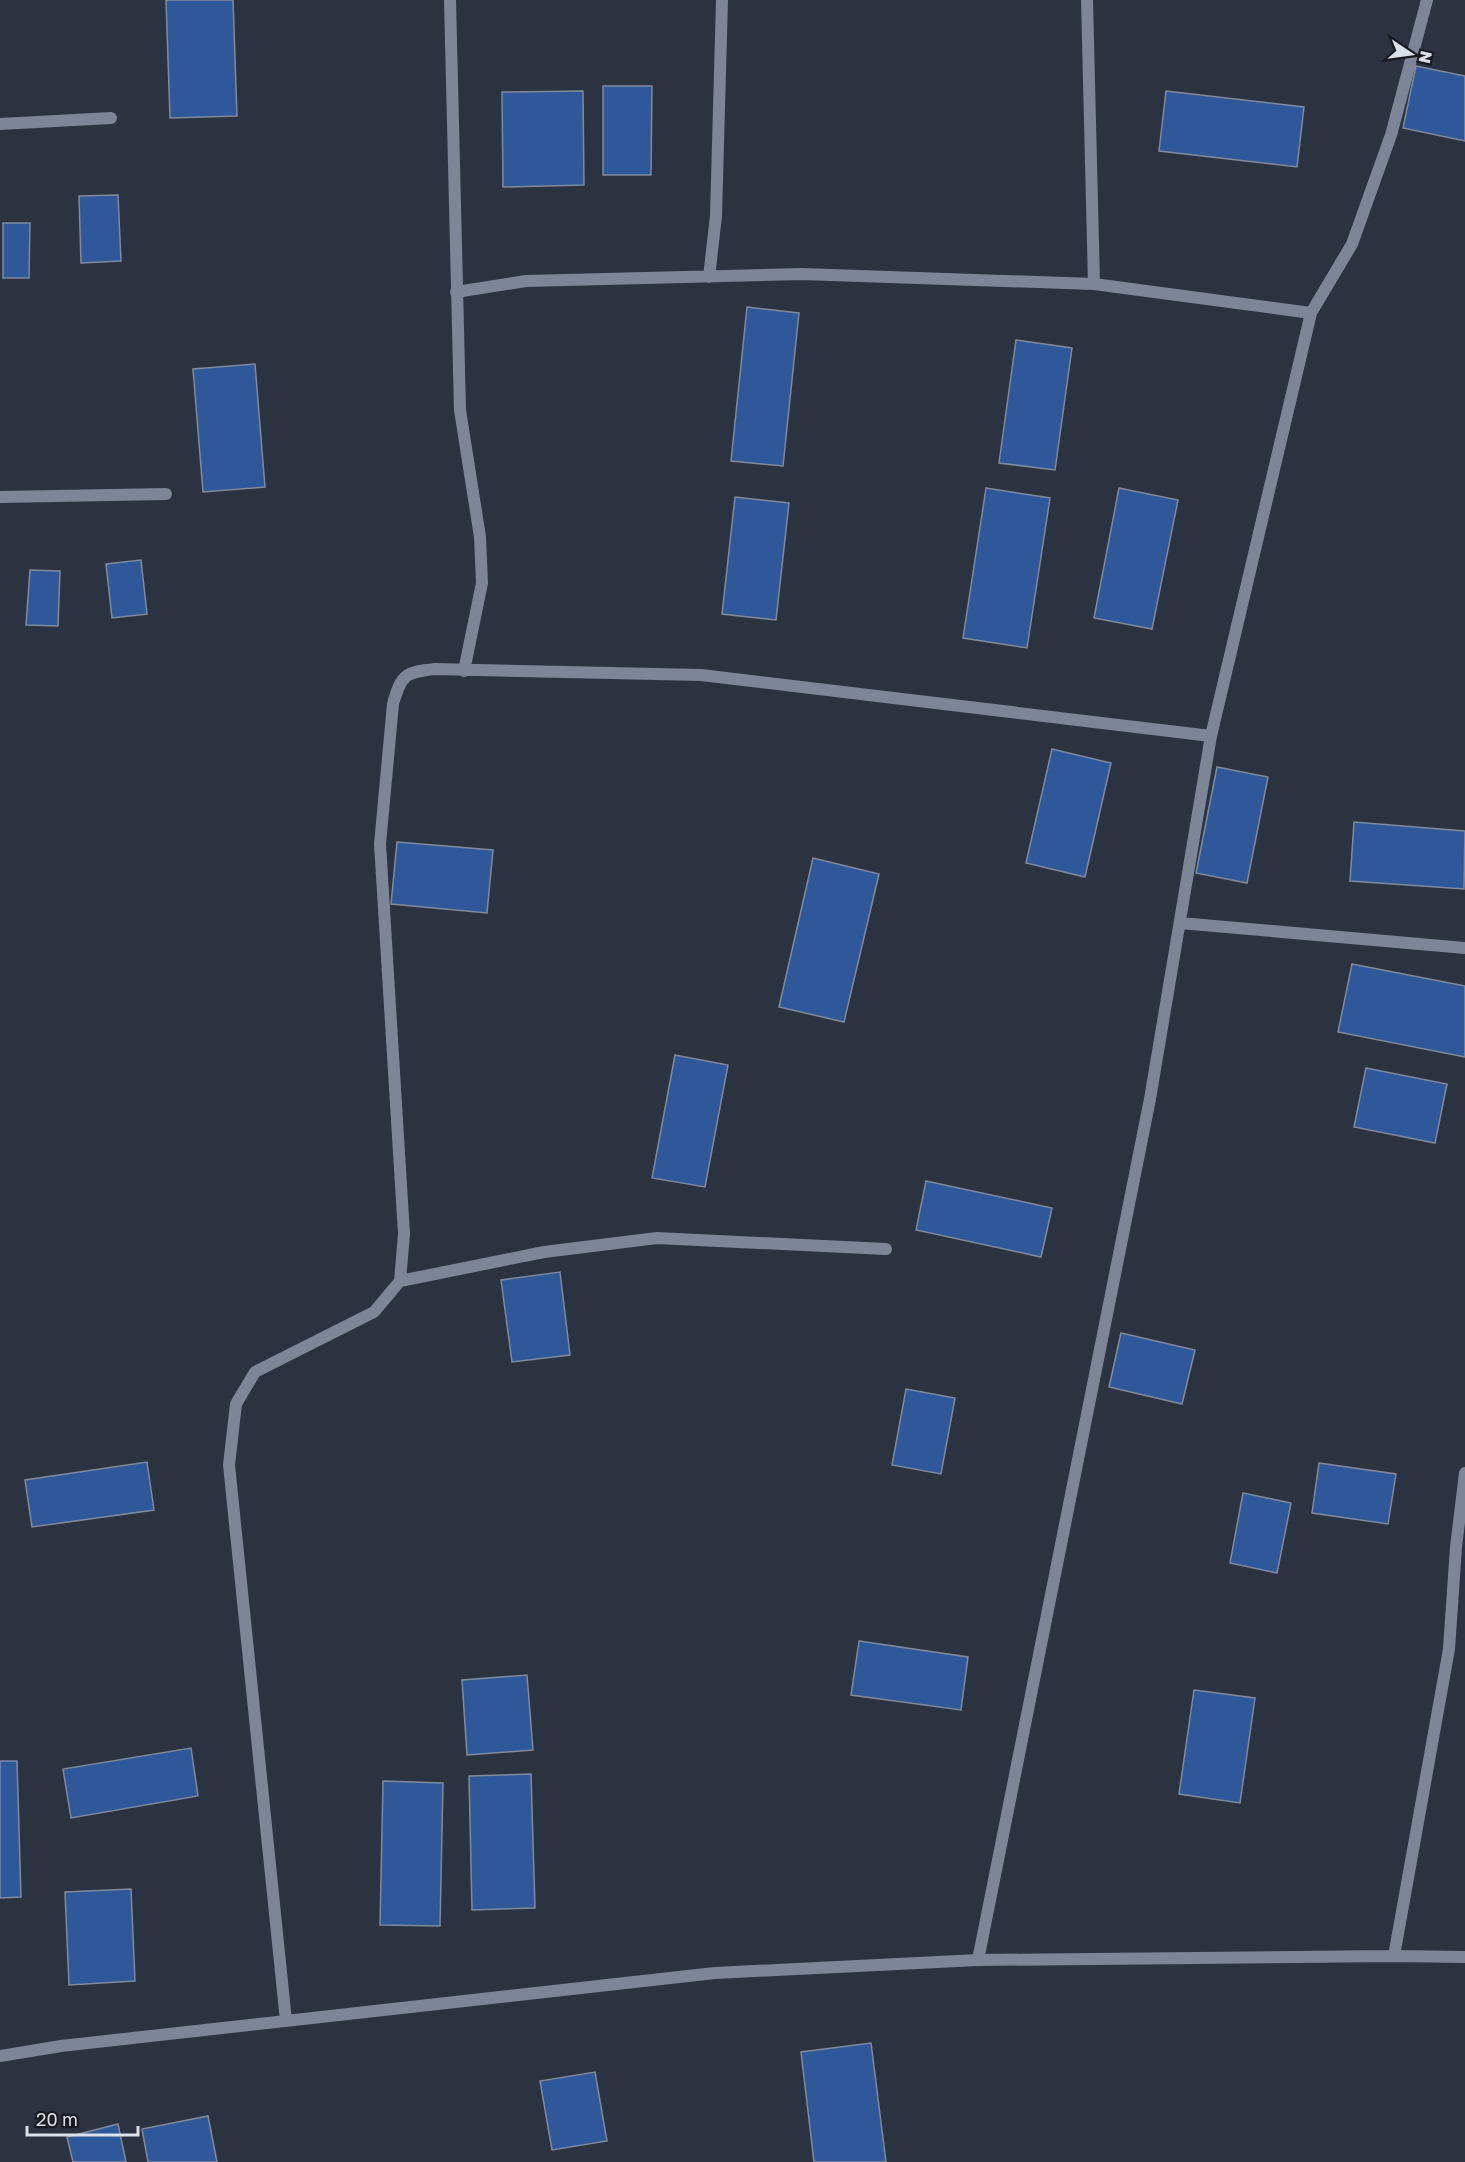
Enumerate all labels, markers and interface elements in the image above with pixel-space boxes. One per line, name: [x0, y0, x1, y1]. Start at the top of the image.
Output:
north arrow: [1381, 24, 1441, 84]
text: N: [1415, 49, 1437, 66]
scale bar: [27, 2099, 138, 2137]
text: 20 m: [36, 2108, 78, 2130]

